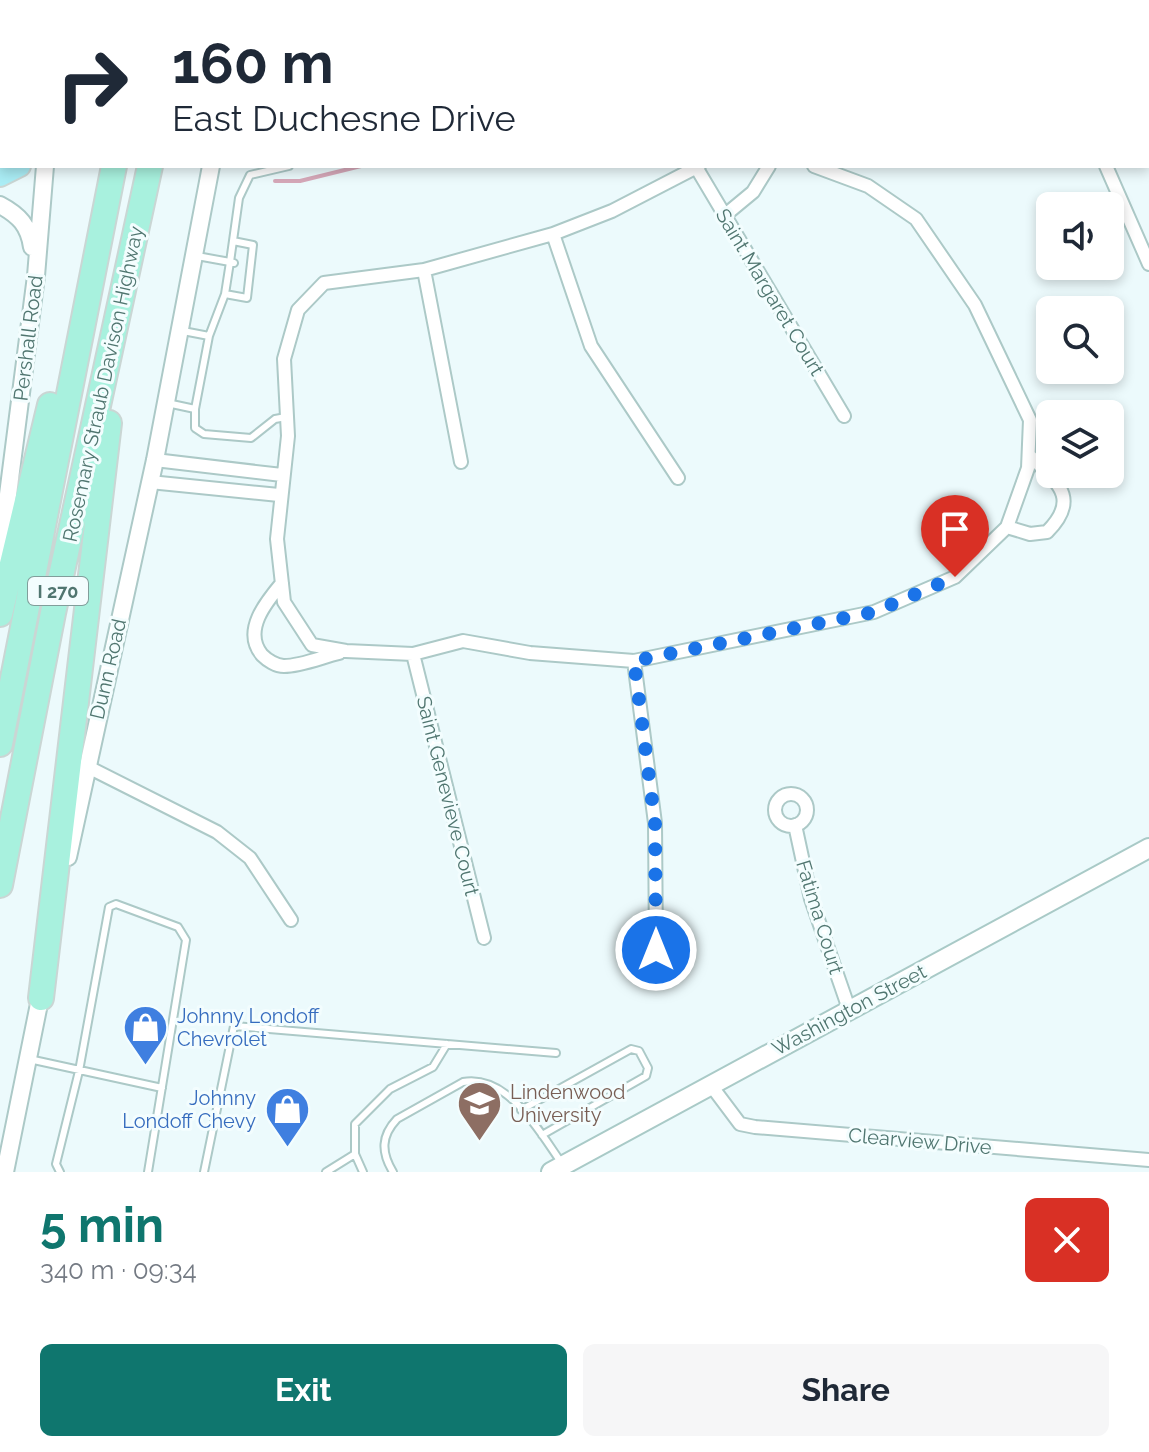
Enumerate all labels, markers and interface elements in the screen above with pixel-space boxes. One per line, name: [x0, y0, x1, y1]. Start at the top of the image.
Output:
text: 160 m: [172, 30, 334, 96]
icon: right: [40, 32, 144, 136]
text: East Duchesne Drive: [172, 97, 516, 139]
map controls: [1036, 192, 1124, 488]
button: sound: [1036, 192, 1124, 280]
street label: Saint Margaret Court: [711, 204, 829, 380]
street label: Rosemary Straub Davison Highway: [58, 224, 148, 544]
street label: Pershall Road: [8, 274, 48, 402]
button: search: [1036, 296, 1124, 384]
button: layers: [1036, 400, 1124, 488]
pin: [921, 495, 989, 577]
icon: arrive: [933, 507, 977, 551]
road number: I 270: [28, 577, 88, 605]
street label: Dunn Road: [85, 616, 131, 722]
street label: Saint Genevieve Court: [412, 694, 484, 899]
street label: Fatima Court: [791, 857, 849, 977]
position arrow: [614, 908, 698, 992]
street label: Washington Street: [768, 959, 930, 1061]
shop icon: Johnny Londoff Chevrolet: [122, 1004, 170, 1067]
place label: Johnny Londoff Chevrolet: [177, 1004, 320, 1051]
school or university icon: Lindenwood University: [455, 1080, 503, 1143]
place label: Lindenwood University: [510, 1080, 625, 1127]
shop icon: Johnny Londoff Chevy: [263, 1085, 311, 1148]
place label: Johnny Londoff Chevy: [122, 1086, 256, 1133]
street label: Clearview Drive: [847, 1123, 993, 1159]
text: 5 min: [40, 1197, 164, 1253]
button: close: [1025, 1198, 1109, 1282]
text: 340 m · 09:34: [40, 1255, 197, 1285]
button: Exit: [40, 1344, 567, 1436]
button: Share: [583, 1344, 1109, 1436]

